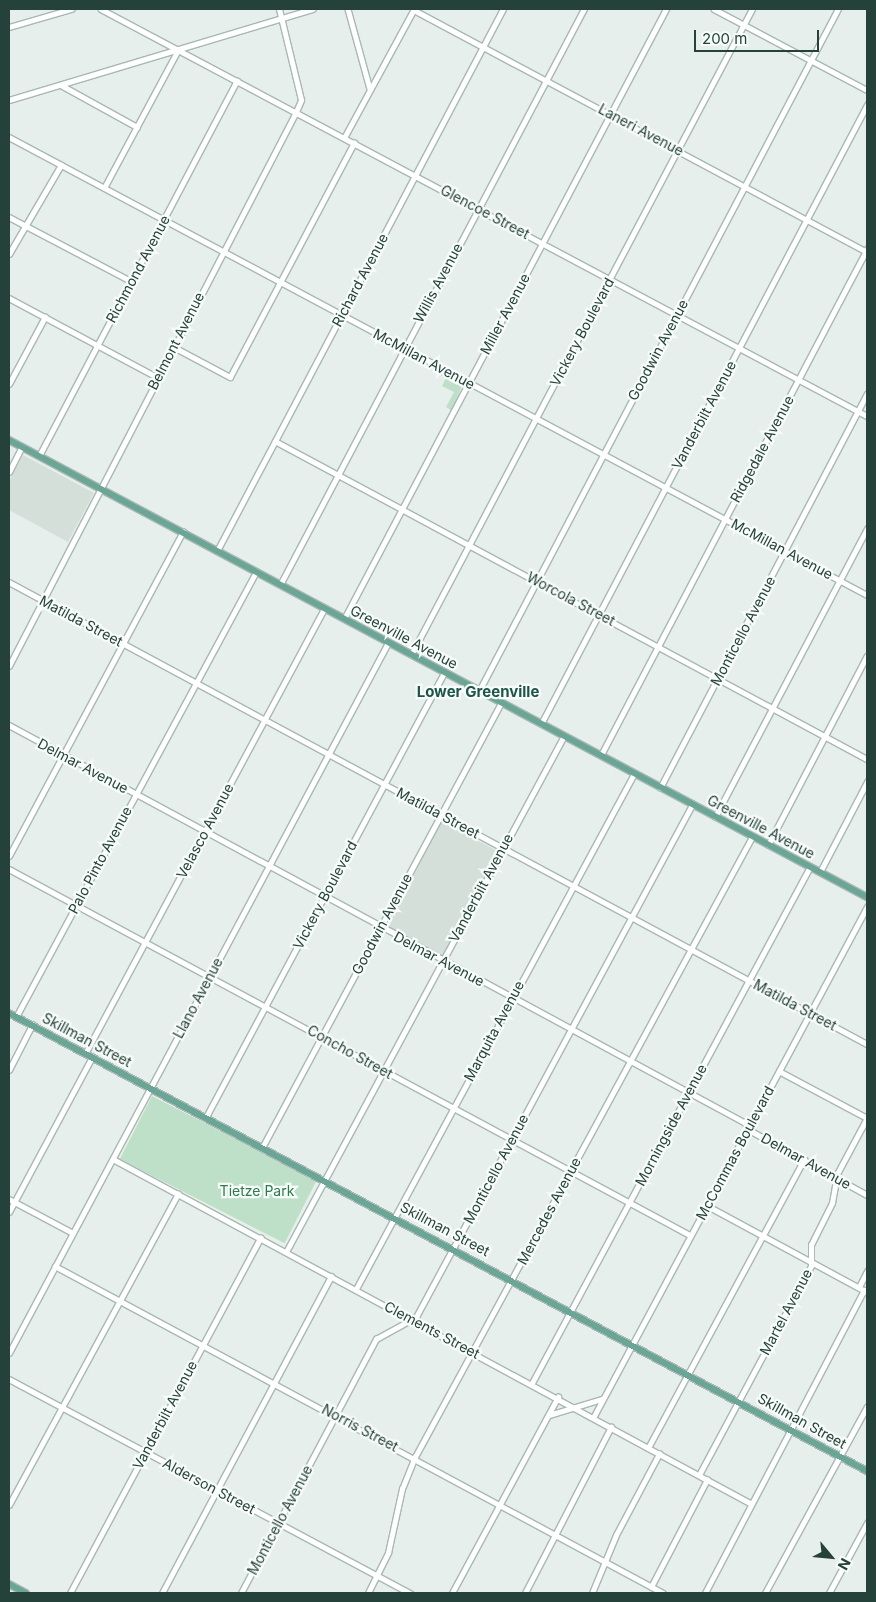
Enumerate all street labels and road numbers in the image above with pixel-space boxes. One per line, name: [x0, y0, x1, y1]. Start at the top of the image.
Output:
street label: Laneri Avenue: [595, 100, 687, 160]
street label: Glencoe Street: [438, 182, 532, 242]
street label: Richmond Avenue: [103, 212, 173, 326]
street label: Richard Avenue: [328, 230, 392, 330]
street label: Willis Avenue: [410, 240, 466, 326]
street label: Miller Avenue: [477, 271, 533, 357]
street label: Vickery Boulevard: [546, 275, 618, 389]
street label: Belmont Avenue: [144, 289, 208, 393]
street label: Goodwin Avenue: [624, 297, 692, 403]
street label: McMillan Avenue: [370, 325, 478, 393]
street label: Vanderbilt Avenue: [668, 358, 740, 472]
street label: Ridgedale Avenue: [727, 393, 797, 505]
street label: McMillan Avenue: [728, 515, 836, 583]
street label: Worcola Street: [524, 569, 618, 629]
street label: Monticello Avenue: [707, 573, 779, 689]
street label: Matilda Street: [37, 592, 125, 650]
street label: Greenville Avenue: [347, 602, 461, 672]
street label: Delmar Avenue: [35, 735, 131, 797]
street label: Velasco Avenue: [173, 781, 237, 881]
street label: Matilda Street: [394, 784, 482, 842]
street label: Greenville Avenue: [704, 792, 818, 862]
street label: Palo Pinto Avenue: [65, 803, 135, 917]
street label: Vanderbilt Avenue: [445, 831, 517, 945]
street label: Vickery Boulevard: [289, 838, 361, 952]
street label: Goodwin Avenue: [348, 871, 416, 977]
street label: Delmar Avenue: [391, 928, 487, 990]
street label: Llano Avenue: [170, 955, 226, 1041]
street label: Matilda Street: [751, 976, 839, 1034]
street label: Marquita Avenue: [460, 978, 528, 1084]
street label: Skillman Street: [39, 1009, 135, 1071]
street label: Concho Street: [304, 1022, 396, 1082]
street label: Morningside Avenue: [632, 1061, 710, 1189]
street label: McCommas Boulevard: [693, 1083, 777, 1223]
street label: Monticello Avenue: [460, 1111, 532, 1227]
street label: Delmar Avenue: [758, 1129, 854, 1193]
street label: Mercedes Avenue: [514, 1154, 584, 1268]
street label: Skillman Street: [397, 1198, 493, 1260]
street label: Martel Avenue: [756, 1266, 816, 1358]
street label: Clements Street: [381, 1298, 483, 1362]
street label: Vanderbilt Avenue: [129, 1358, 201, 1472]
street label: Skillman Street: [755, 1390, 849, 1452]
street label: Norris Street: [319, 1401, 401, 1455]
street label: Alderson Street: [160, 1455, 258, 1517]
street label: Monticello Avenue: [244, 1462, 316, 1578]

